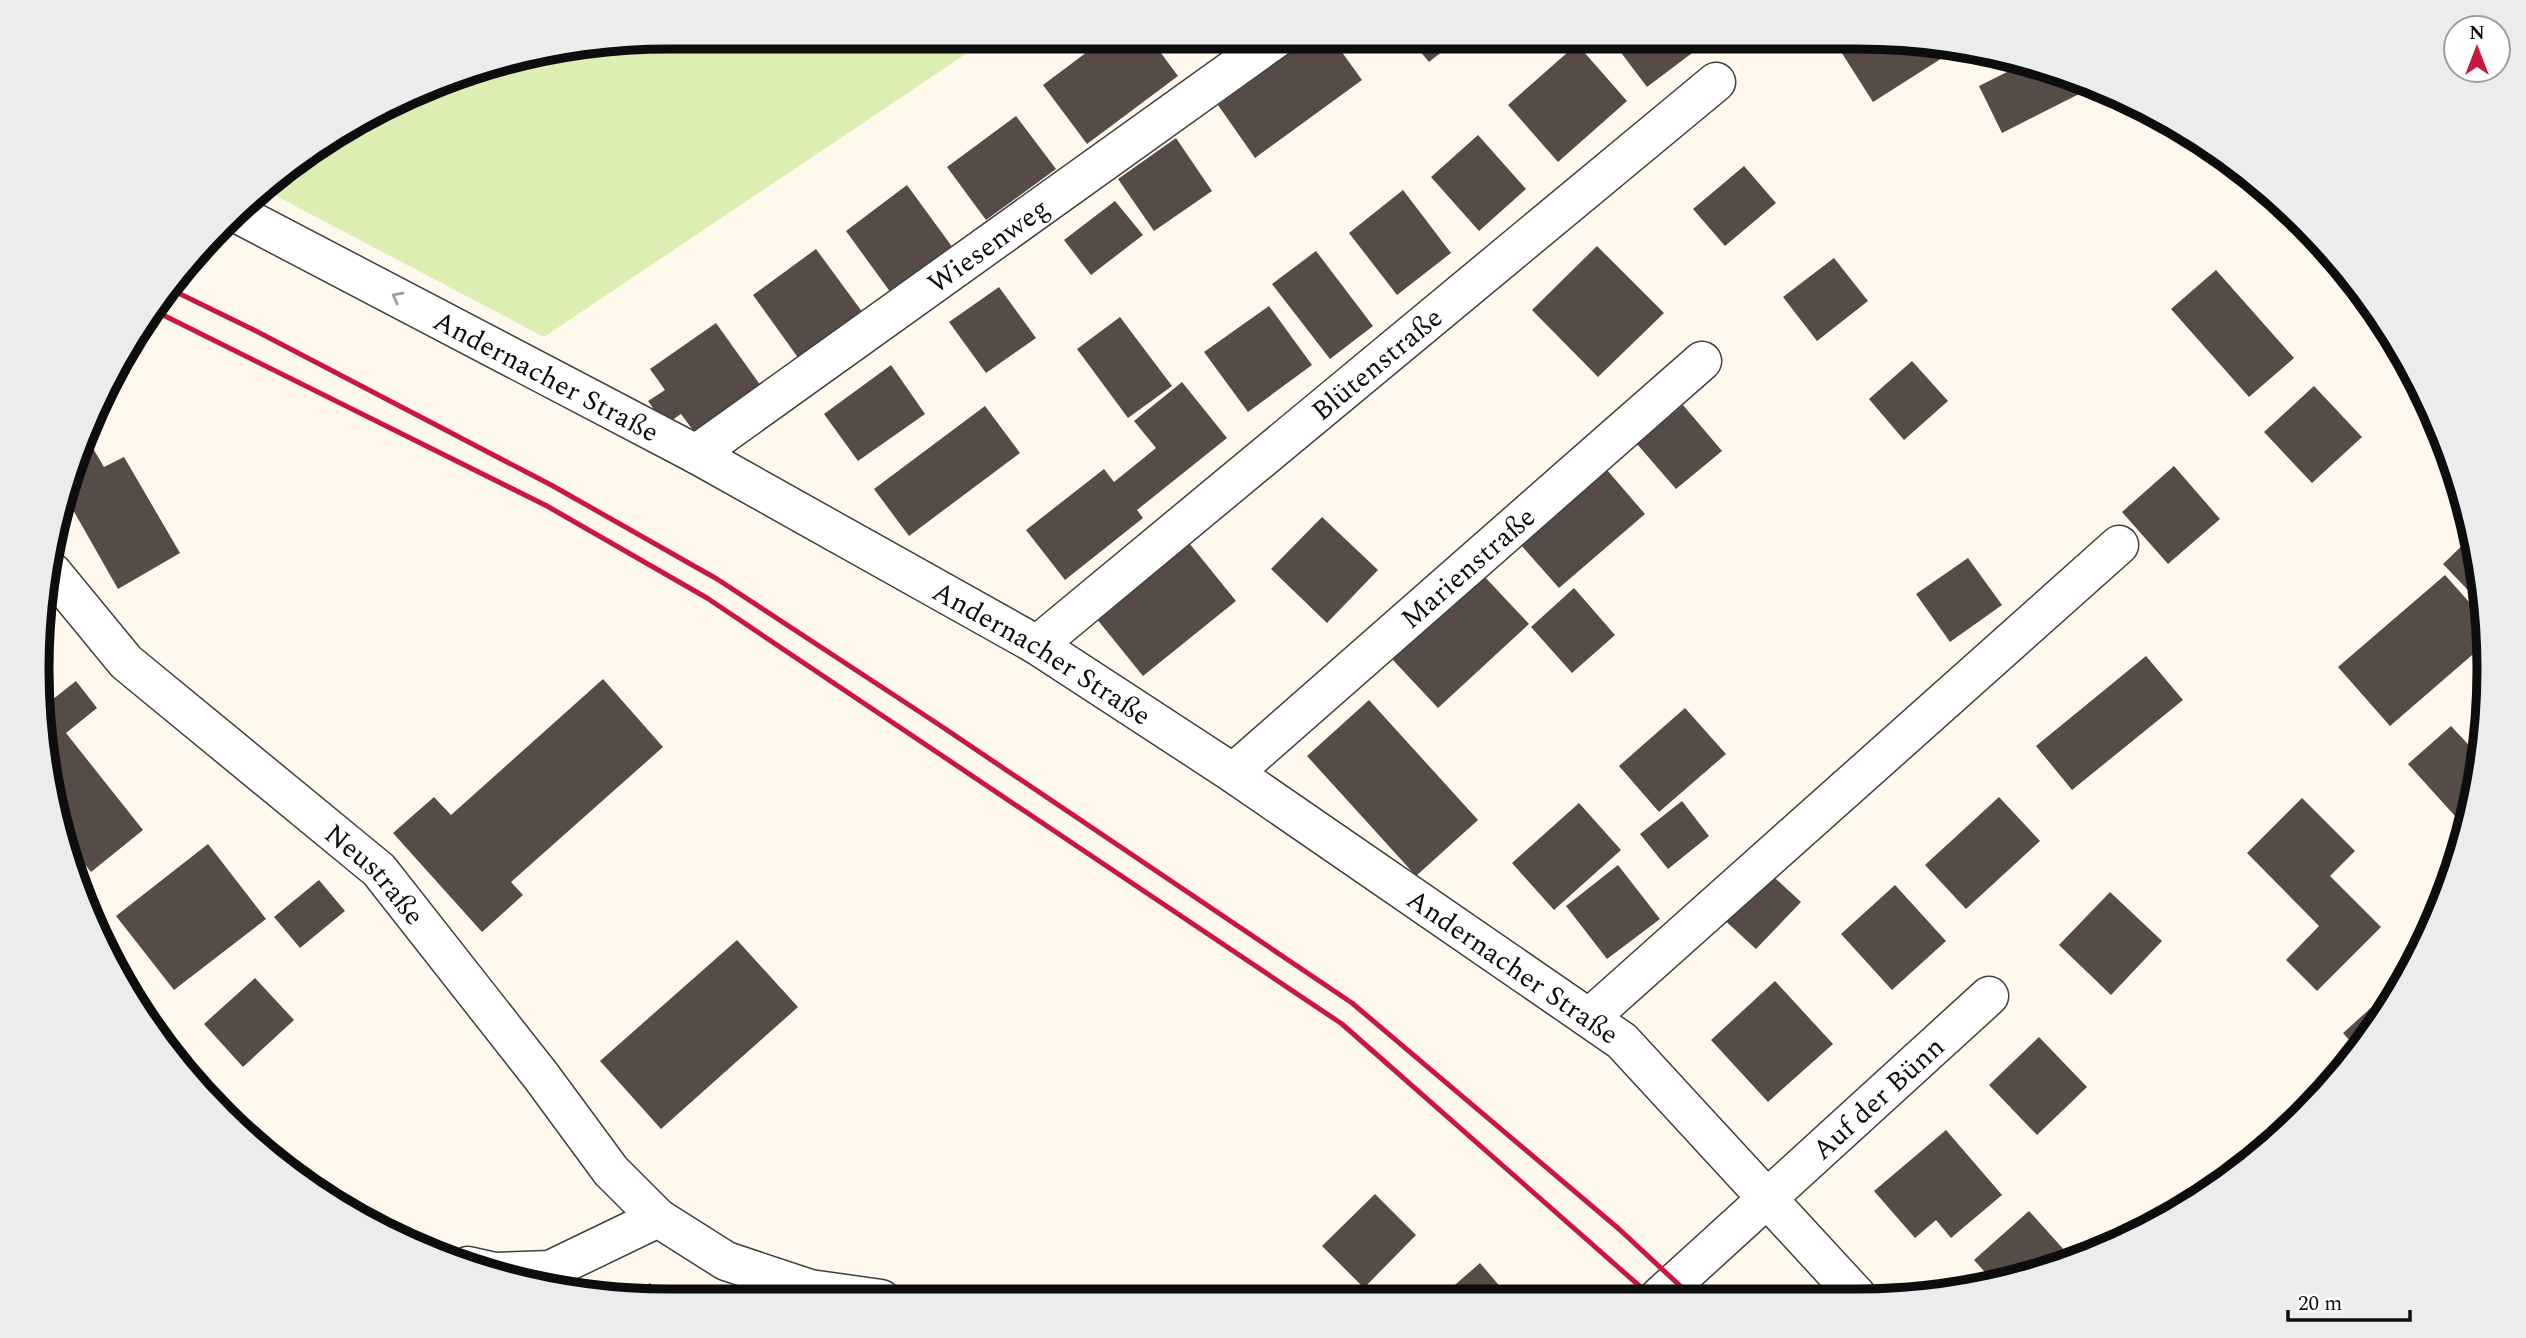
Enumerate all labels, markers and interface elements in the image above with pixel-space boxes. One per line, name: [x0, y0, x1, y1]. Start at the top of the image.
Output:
north arrow: [2442, 14, 2512, 84]
text: N: [2469, 19, 2485, 48]
street label: Wiesenweg: [919, 188, 1059, 305]
one-way arrow: [392, 292, 404, 306]
street label: Blütenstraße: [1302, 297, 1453, 432]
street label: Andernacher Straße: [425, 300, 666, 454]
street label: Marienstraße: [1391, 497, 1546, 640]
street label: Andernacher Straße: [924, 571, 1159, 737]
street label: Neustraße: [314, 813, 435, 935]
street label: Andernacher Straße: [1397, 879, 1627, 1056]
street label: Auf der Bünn: [1803, 1027, 1955, 1171]
scale bar: [2288, 1278, 2410, 1322]
text: 20 m: [2298, 1288, 2342, 1320]

